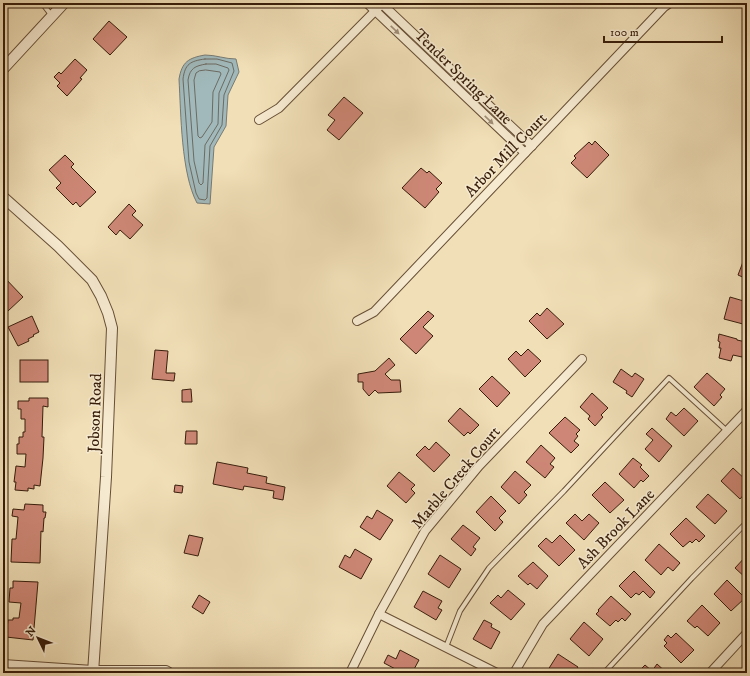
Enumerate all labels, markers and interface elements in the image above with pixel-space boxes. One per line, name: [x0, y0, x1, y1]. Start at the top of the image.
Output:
scale bar: [604, 18, 722, 44]
one-way arrow: [390, 25, 400, 35]
street label: Tender Spring Lane: [410, 25, 517, 129]
text: 100 m: [610, 25, 639, 40]
street label: Arbor Mill Court: [460, 108, 551, 201]
one-way arrow: [484, 115, 494, 124]
street label: Jobson Road: [84, 373, 106, 455]
street label: Marble Creek Court: [407, 422, 505, 533]
street label: Ash Brook Lane: [573, 484, 659, 573]
north arrow: [18, 618, 58, 658]
text: N: [23, 624, 40, 640]

